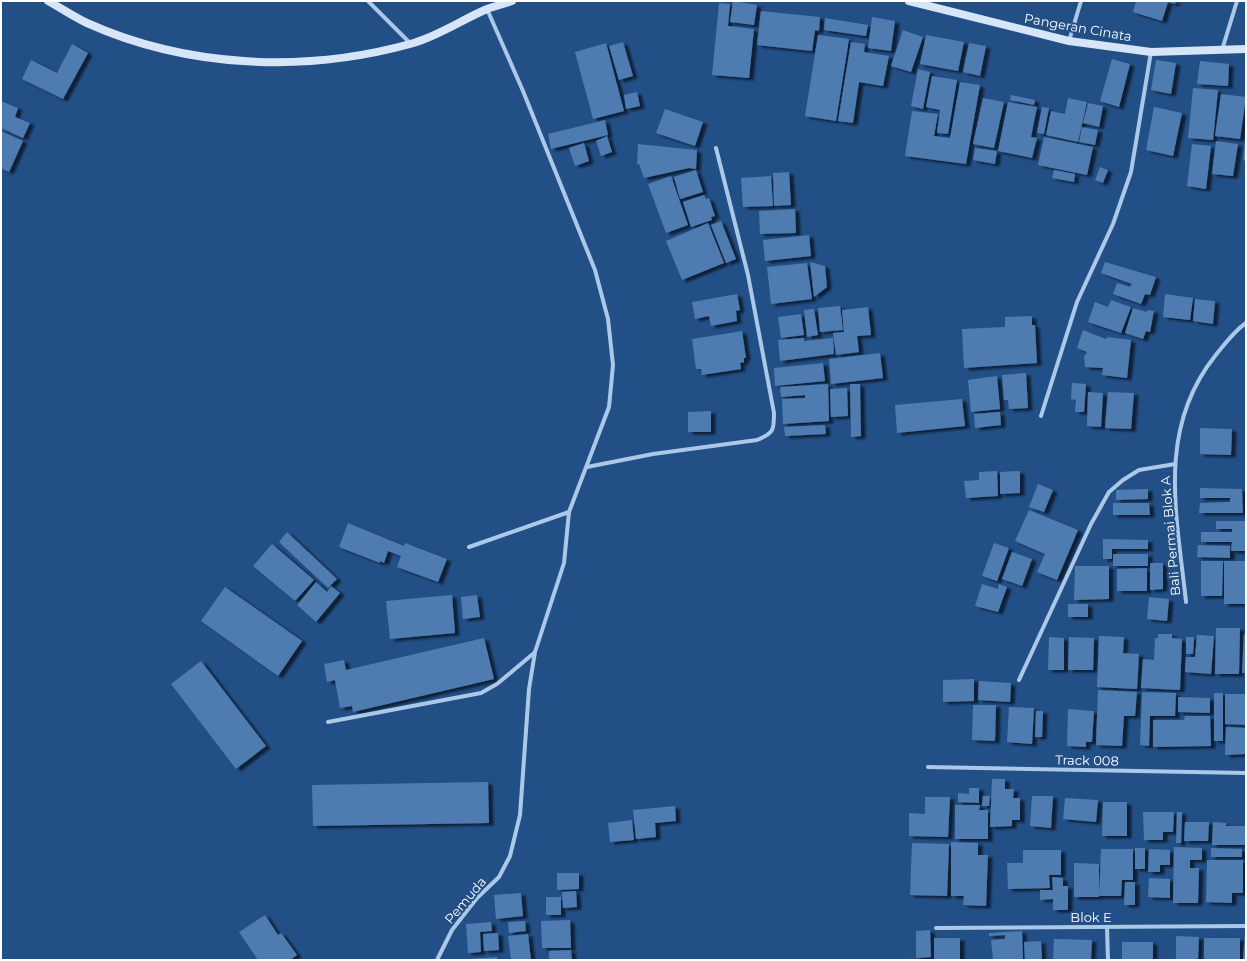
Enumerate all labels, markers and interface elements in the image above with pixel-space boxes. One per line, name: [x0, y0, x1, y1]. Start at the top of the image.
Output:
street label: Pangeran Cinata: [1023, 10, 1133, 44]
street label: Bali Permai Blok A: [1157, 475, 1183, 597]
street label: Track 008: [1055, 751, 1119, 769]
street label: Pemuda: [441, 873, 489, 927]
street label: Blok E: [1070, 909, 1112, 925]

